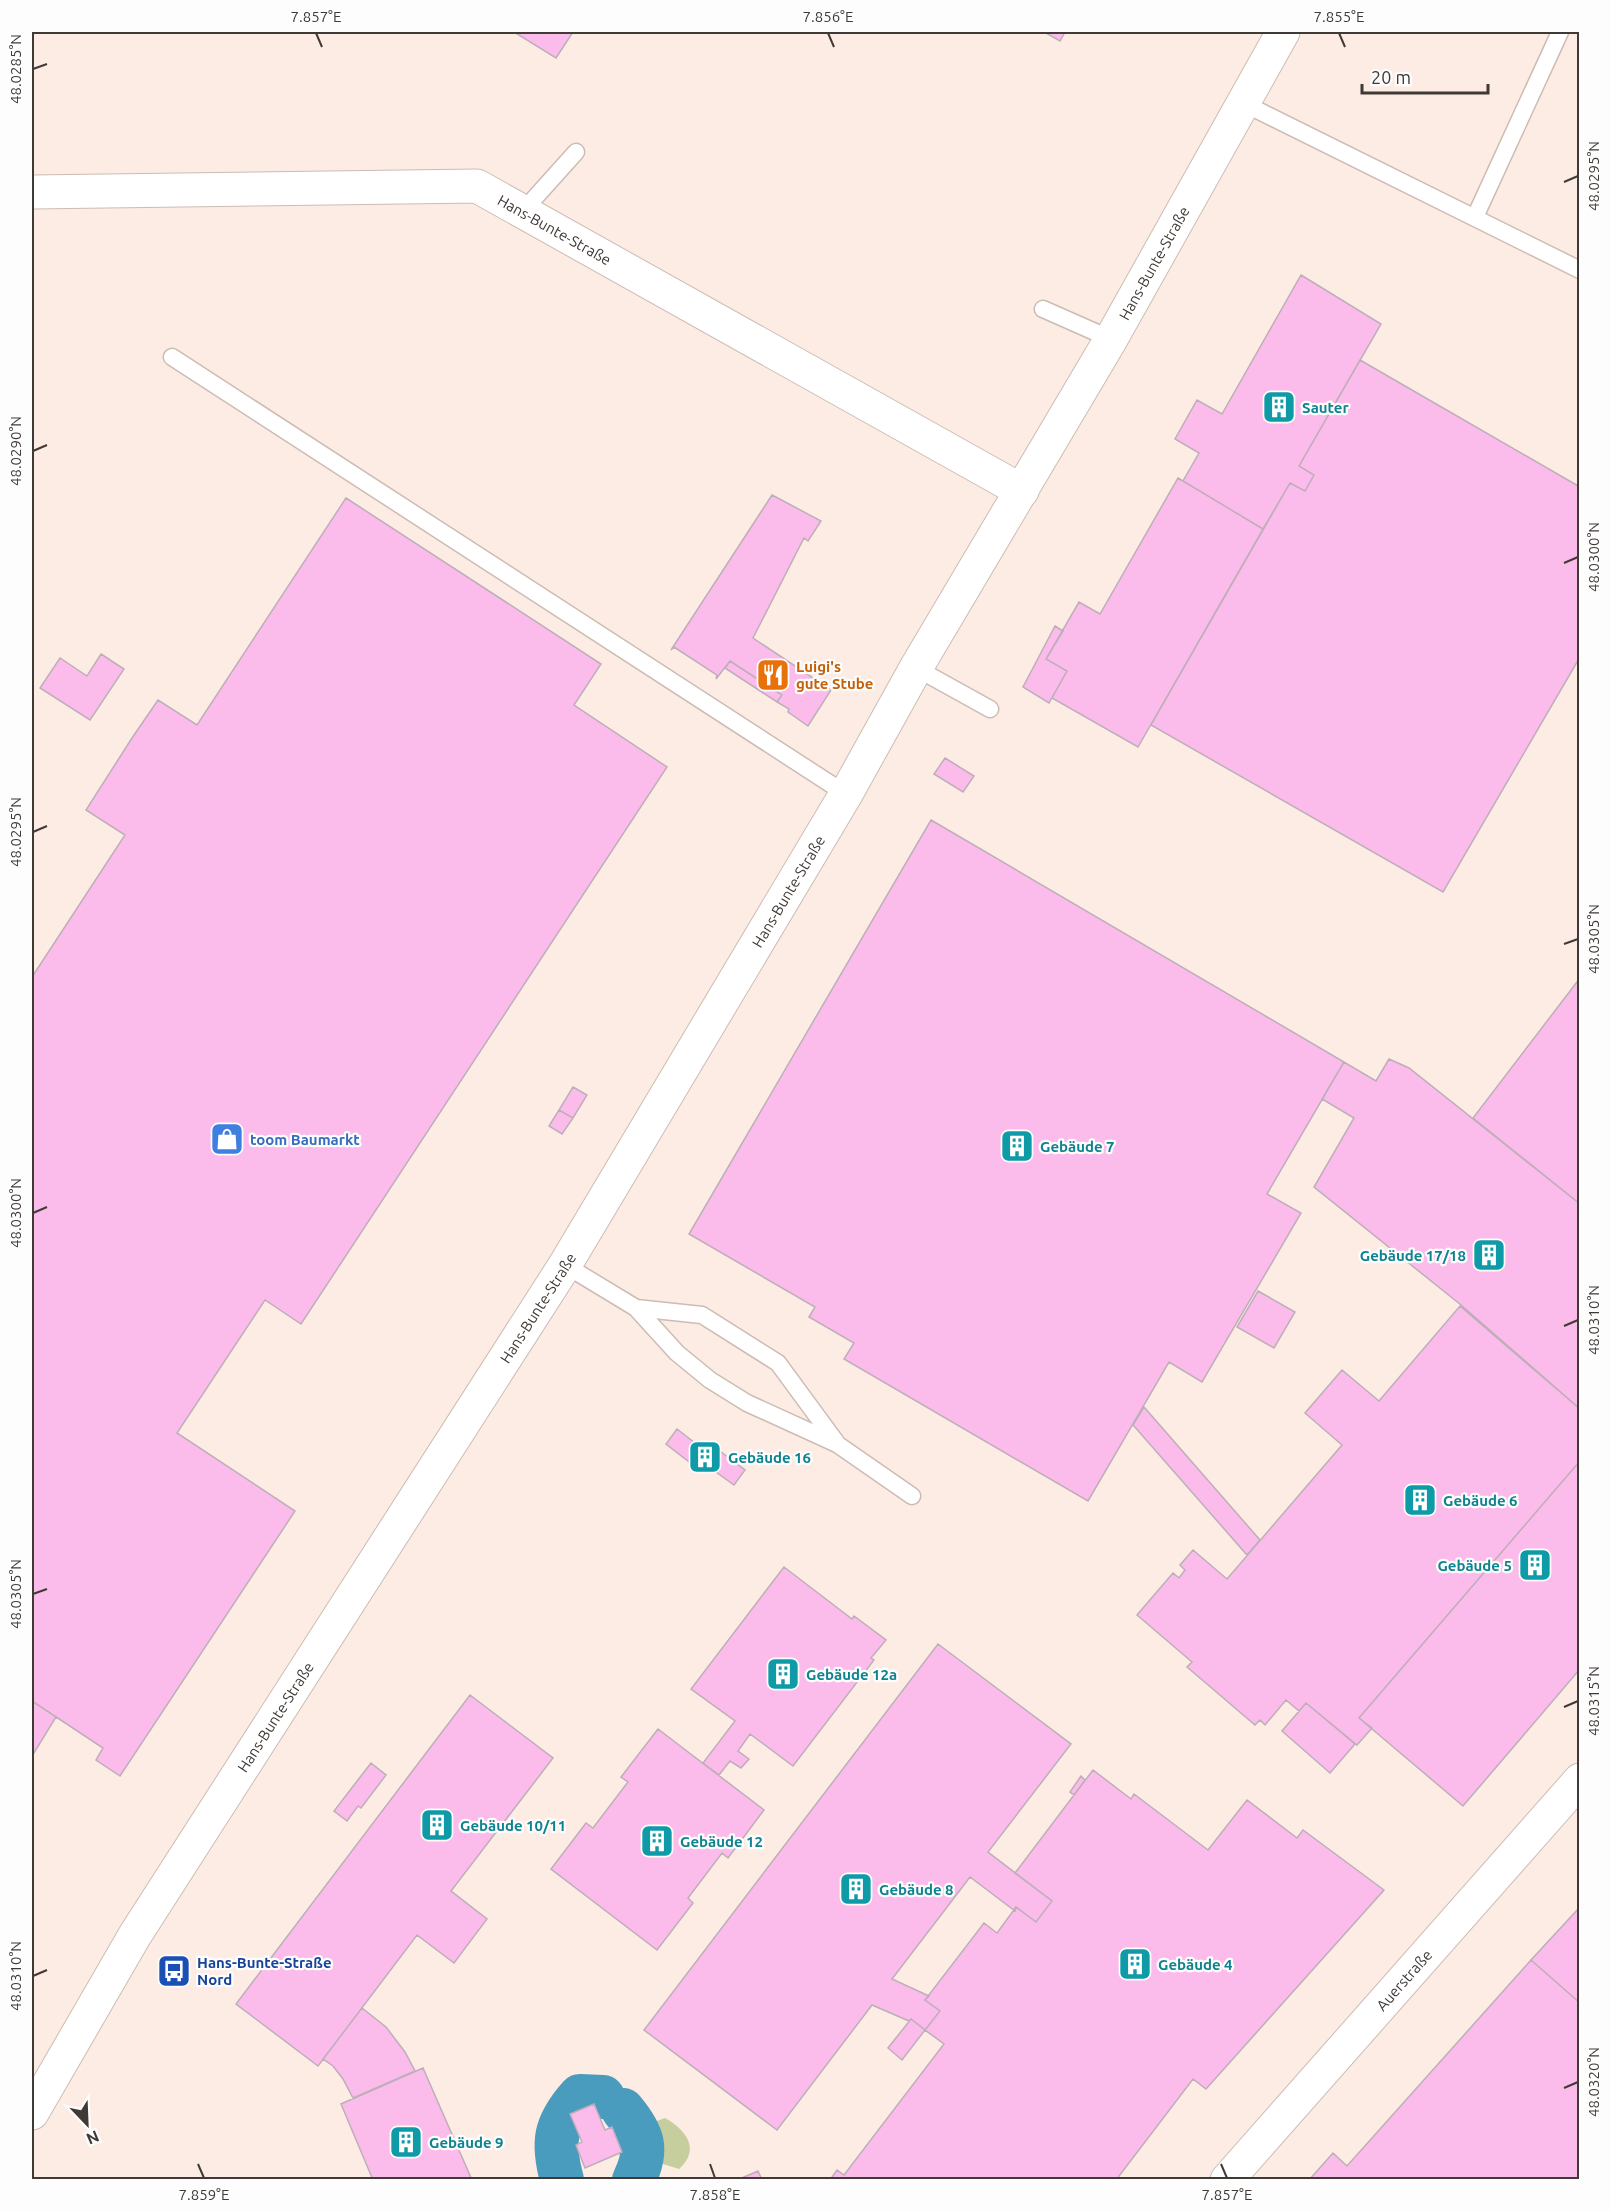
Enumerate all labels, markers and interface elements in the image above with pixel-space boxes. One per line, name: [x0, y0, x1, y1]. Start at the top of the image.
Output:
text: 7.857°E: [291, 8, 341, 25]
text: 7.856°E: [803, 8, 853, 25]
text: 7.855°E: [1314, 8, 1364, 25]
text: 48.0285°N: [7, 34, 24, 104]
scale bar: [1362, 57, 1488, 95]
text: 20 m: [1371, 67, 1411, 87]
text: 48.0295°N: [1585, 141, 1602, 211]
street label: Hans-Bunte-Straße: [495, 191, 614, 268]
street label: Hans-Bunte-Straße: [1115, 203, 1192, 323]
building icon: Sauter: [1261, 389, 1297, 425]
place label: Sauter: [1302, 399, 1349, 416]
text: 48.0290°N: [7, 416, 24, 486]
text: 48.0300°N: [1585, 522, 1602, 592]
restaurant icon: Luigi's gute Stube: [755, 657, 791, 693]
place label: Luigi's gute Stube: [796, 658, 873, 692]
text: 48.0295°N: [7, 797, 24, 867]
street label: Hans-Bunte-Straße: [748, 832, 828, 950]
text: 48.0305°N: [1585, 904, 1602, 974]
shop icon: toom Baumarkt: [209, 1121, 245, 1157]
building icon: Gebäude 7: [999, 1128, 1035, 1164]
place label: toom Baumarkt: [250, 1131, 360, 1148]
place label: Gebäude 7: [1040, 1138, 1115, 1155]
text: 48.0300°N: [7, 1178, 24, 1248]
building icon: Gebäude 17/18: [1471, 1237, 1507, 1273]
place label: Gebäude 17/18: [1360, 1247, 1466, 1264]
street label: Hans-Bunte-Straße: [496, 1250, 579, 1366]
text: 48.0310°N: [1585, 1285, 1602, 1355]
building icon: Gebäude 16: [687, 1439, 723, 1475]
place label: Gebäude 16: [728, 1449, 811, 1466]
building icon: Gebäude 6: [1402, 1482, 1438, 1518]
place label: Gebäude 6: [1443, 1492, 1518, 1509]
building icon: Gebäude 5: [1517, 1547, 1553, 1583]
place label: Gebäude 5: [1437, 1557, 1512, 1574]
text: 48.0305°N: [7, 1559, 24, 1629]
building icon: Gebäude 12a: [765, 1656, 801, 1692]
street label: Hans-Bunte-Straße: [234, 1659, 317, 1775]
place label: Gebäude 12a: [806, 1666, 897, 1683]
text: 48.0315°N: [1585, 1666, 1602, 1736]
building icon: Gebäude 10/11: [419, 1807, 455, 1843]
place label: Gebäude 10/11: [460, 1817, 566, 1834]
building icon: Gebäude 12: [639, 1823, 675, 1859]
place label: Gebäude 12: [680, 1833, 763, 1850]
building icon: Gebäude 8: [838, 1871, 874, 1907]
place label: Gebäude 8: [879, 1881, 954, 1898]
text: 48.0310°N: [7, 1941, 24, 2011]
building icon: Gebäude 4: [1117, 1946, 1153, 1982]
street label: Auerstraße: [1372, 1946, 1435, 2014]
bus stop icon: Hans-Bunte-Straße Nord: [156, 1953, 192, 1989]
place label: Hans-Bunte-Straße Nord: [197, 1954, 332, 1988]
place label: Gebäude 4: [1158, 1956, 1233, 1973]
text: 48.0320°N: [1585, 2047, 1602, 2117]
north arrow: [57, 2094, 117, 2154]
building icon: Gebäude 9: [388, 2124, 424, 2160]
text: N: [84, 2127, 102, 2148]
place label: Gebäude 9: [429, 2134, 504, 2151]
text: 7.859°E: [179, 2186, 229, 2203]
text: 7.858°E: [690, 2186, 740, 2203]
text: 7.857°E: [1202, 2186, 1252, 2203]

